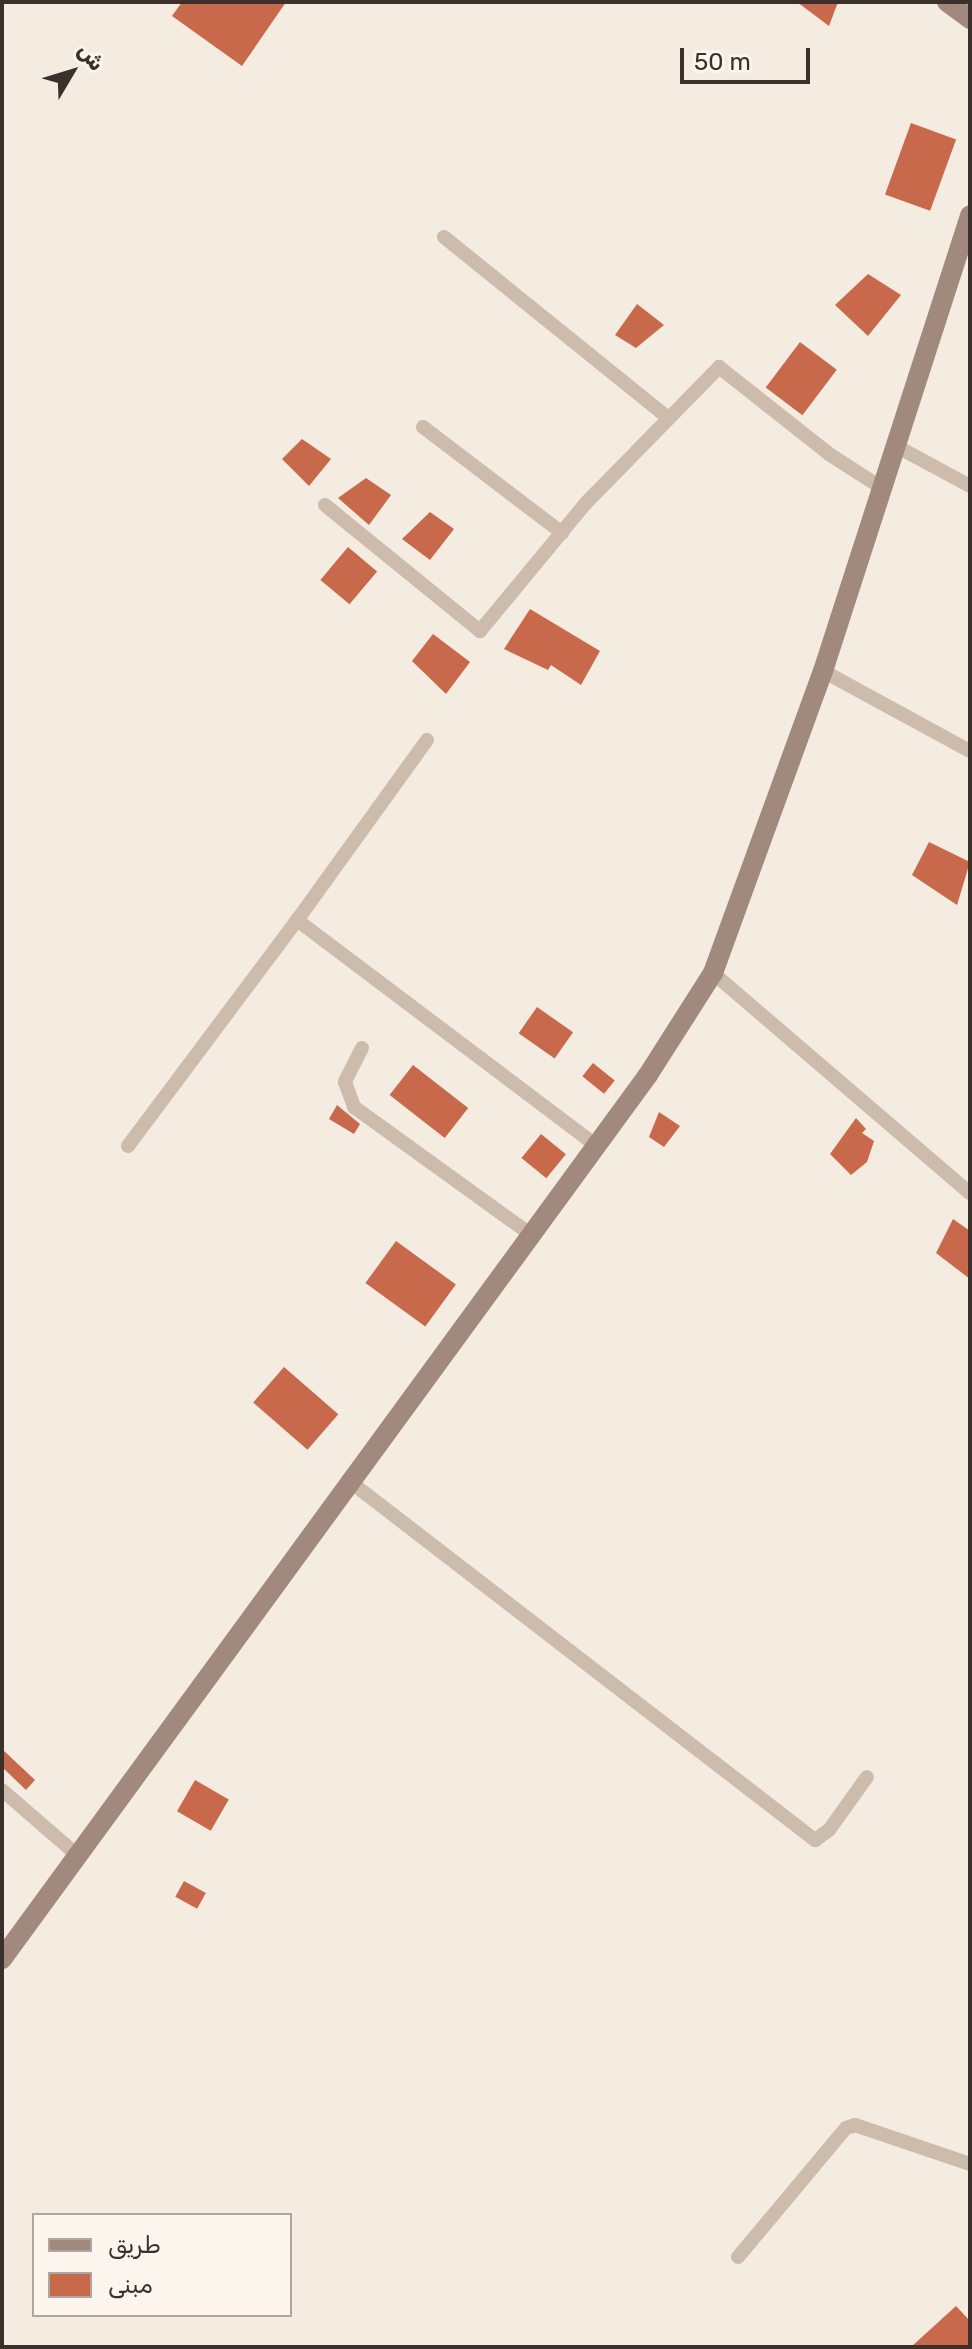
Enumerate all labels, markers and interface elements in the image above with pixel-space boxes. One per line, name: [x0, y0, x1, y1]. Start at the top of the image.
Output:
north arrow: [32, 32, 112, 112]
scale bar: [684, 32, 814, 82]
text: ش: [72, 38, 111, 76]
text: 50 m: [694, 48, 751, 76]
legend: [32, 2213, 292, 2317]
text: طريق: [108, 2231, 161, 2259]
text: مبنى: [108, 2271, 153, 2299]

